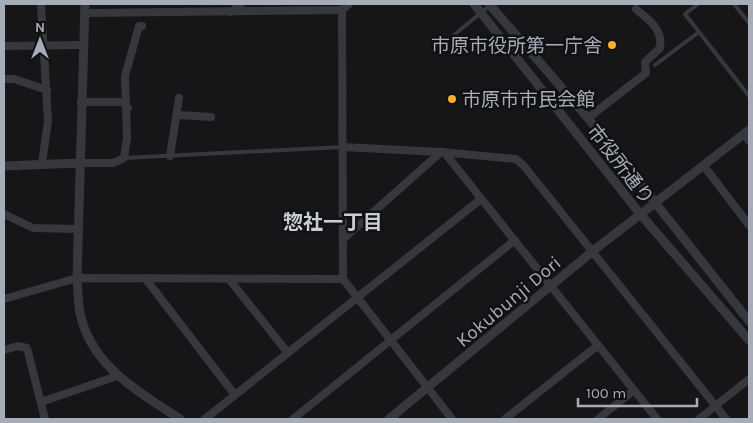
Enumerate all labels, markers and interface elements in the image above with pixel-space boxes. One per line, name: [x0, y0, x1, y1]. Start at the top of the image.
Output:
north arrow: [15, 15, 65, 65]
text: N: [35, 19, 45, 36]
place label: 市原市役所第一庁舎: [431, 35, 602, 57]
marker: 市原市役所第一庁舎: [606, 39, 618, 51]
place label: 市原市市民会館: [462, 89, 595, 111]
marker: 市原市市民会館: [446, 93, 458, 105]
street label: 市役所通り: [582, 120, 658, 209]
district label: 惣社一丁目: [283, 211, 383, 234]
street label: Kokubunji Dori: [452, 252, 565, 352]
scale bar: [578, 376, 697, 408]
text: 100 m: [586, 384, 626, 402]

